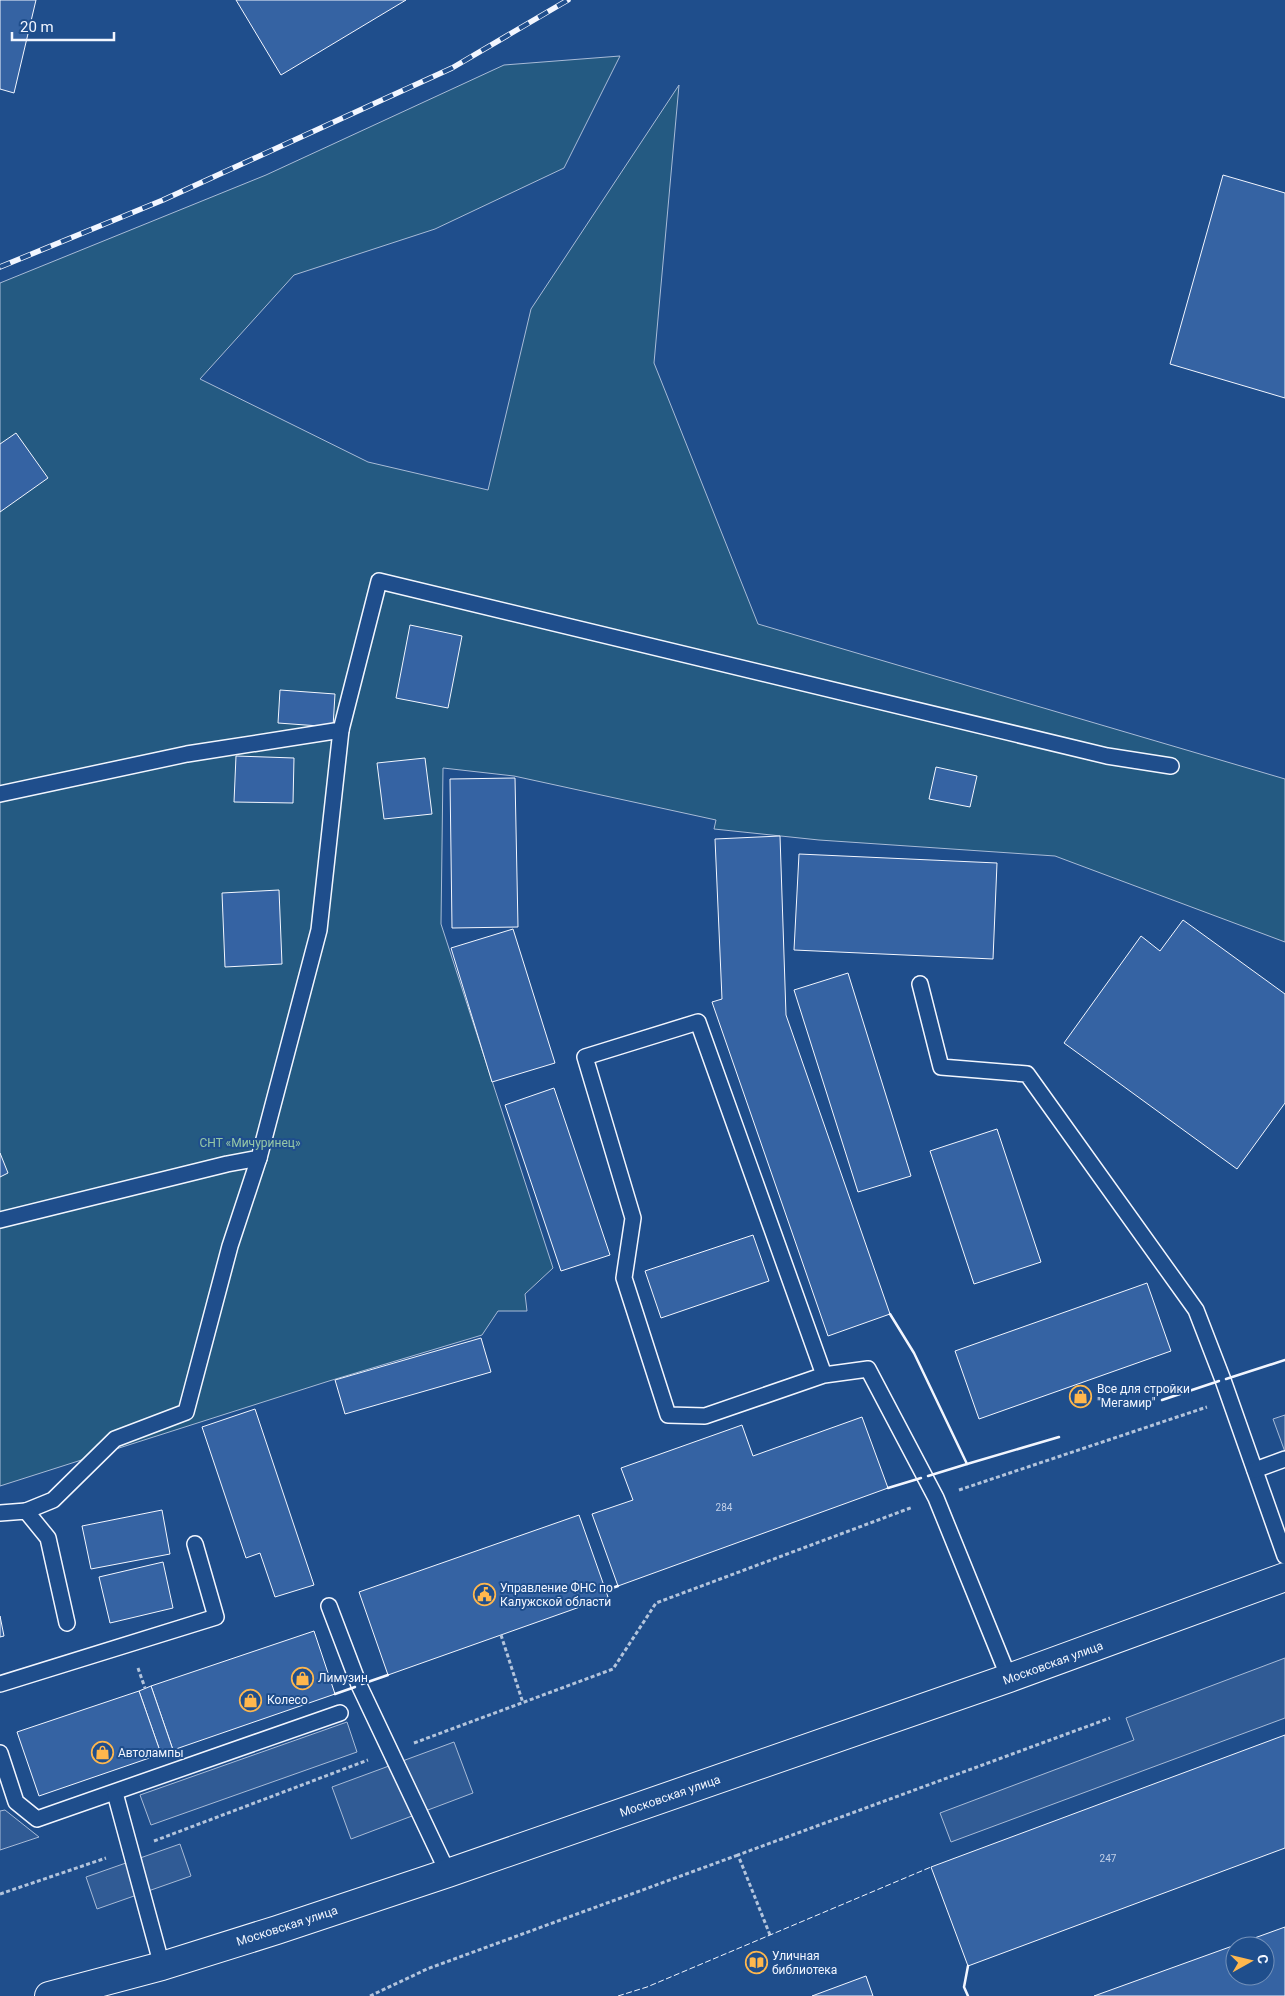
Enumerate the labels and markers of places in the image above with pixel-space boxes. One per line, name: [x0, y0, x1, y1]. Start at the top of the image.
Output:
place label: Все для стройки "Мегамир": [1097, 1382, 1190, 1410]
shop icon: Все для стройки "Мегамир": [1069, 1384, 1093, 1408]
place label: Управление ФНС по Калужской области: [500, 1581, 613, 1609]
public building icon: Управление ФНС по Калужской области: [472, 1583, 496, 1607]
shop icon: Лимузин: [290, 1666, 314, 1690]
place label: Лимузин: [318, 1671, 368, 1685]
shop icon: Колесо: [239, 1688, 263, 1712]
place label: Колесо: [267, 1693, 308, 1707]
shop icon: Автолампы: [90, 1741, 114, 1765]
place label: Автолампы: [118, 1746, 184, 1760]
place label: Уличная библиотека: [772, 1949, 837, 1977]
library icon: Уличная библиотека: [744, 1951, 768, 1975]

